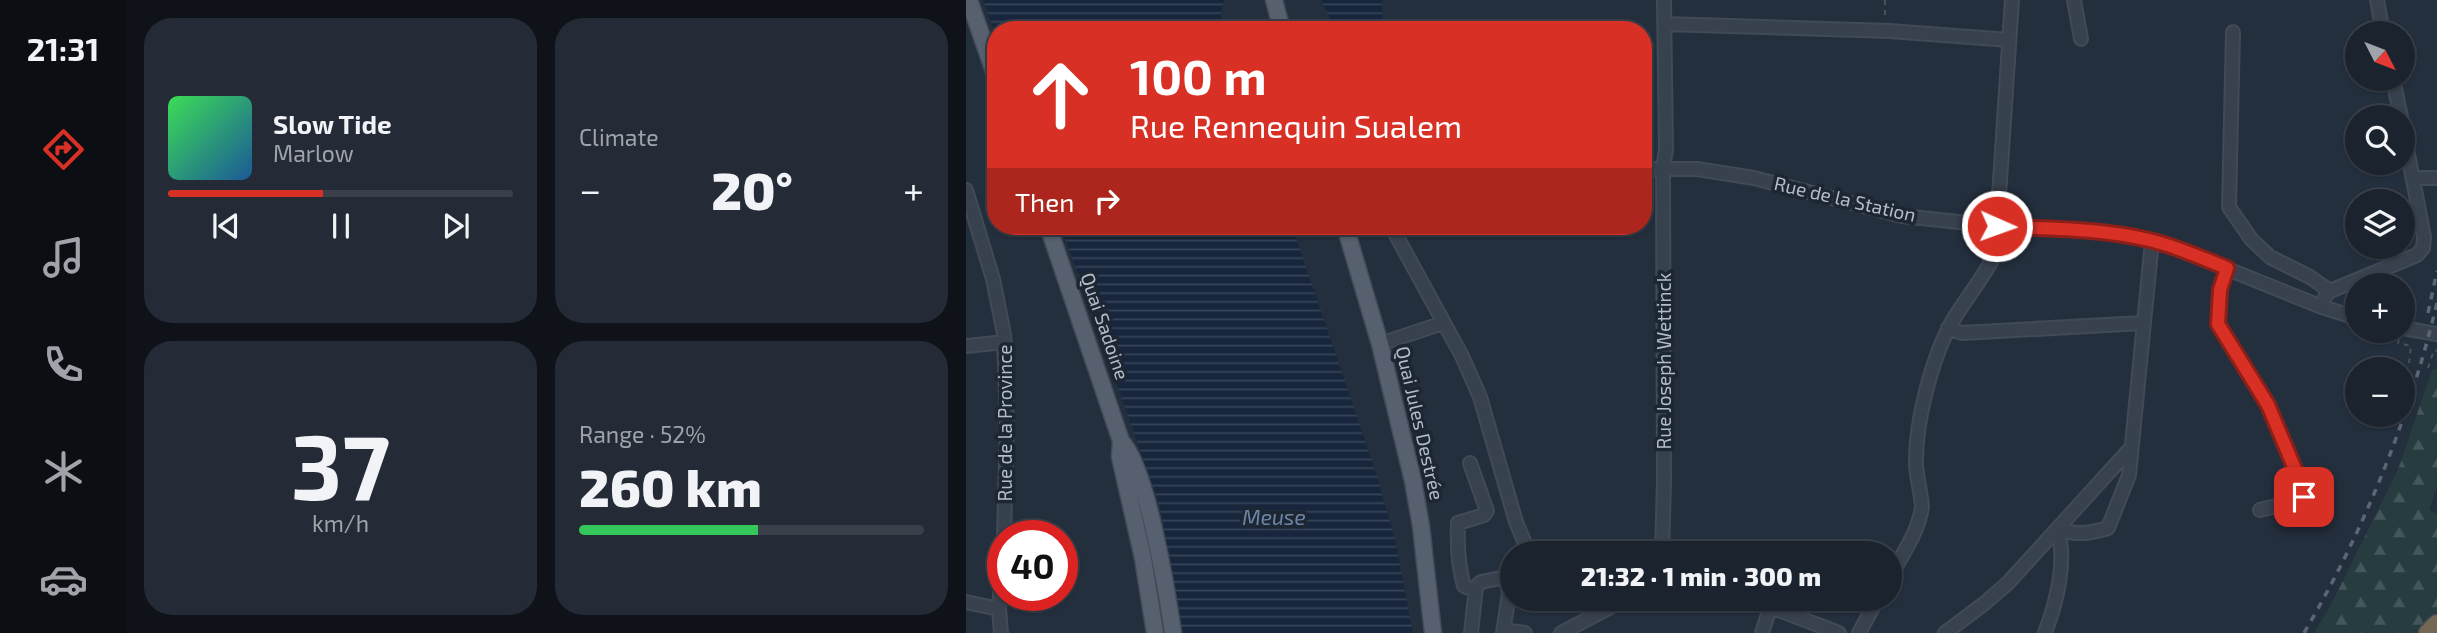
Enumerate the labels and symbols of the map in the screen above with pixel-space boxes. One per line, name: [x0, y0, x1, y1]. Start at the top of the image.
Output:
north arrow: [2345, 21, 2415, 91]
street label: Rue de la Station: [1772, 171, 1918, 226]
position arrow: [1960, 189, 2034, 263]
street label: Quai Sadoine: [1076, 269, 1135, 382]
street label: Rue Joseph Wettinck: [1652, 272, 1675, 449]
street label: Rue de la Province: [993, 344, 1016, 502]
street label: Quai Jules Destrée: [1392, 344, 1449, 502]
pin: [2274, 467, 2334, 527]
water label: Meuse: [1242, 504, 1306, 529]
speed limit sign: 40: [987, 520, 1078, 611]

